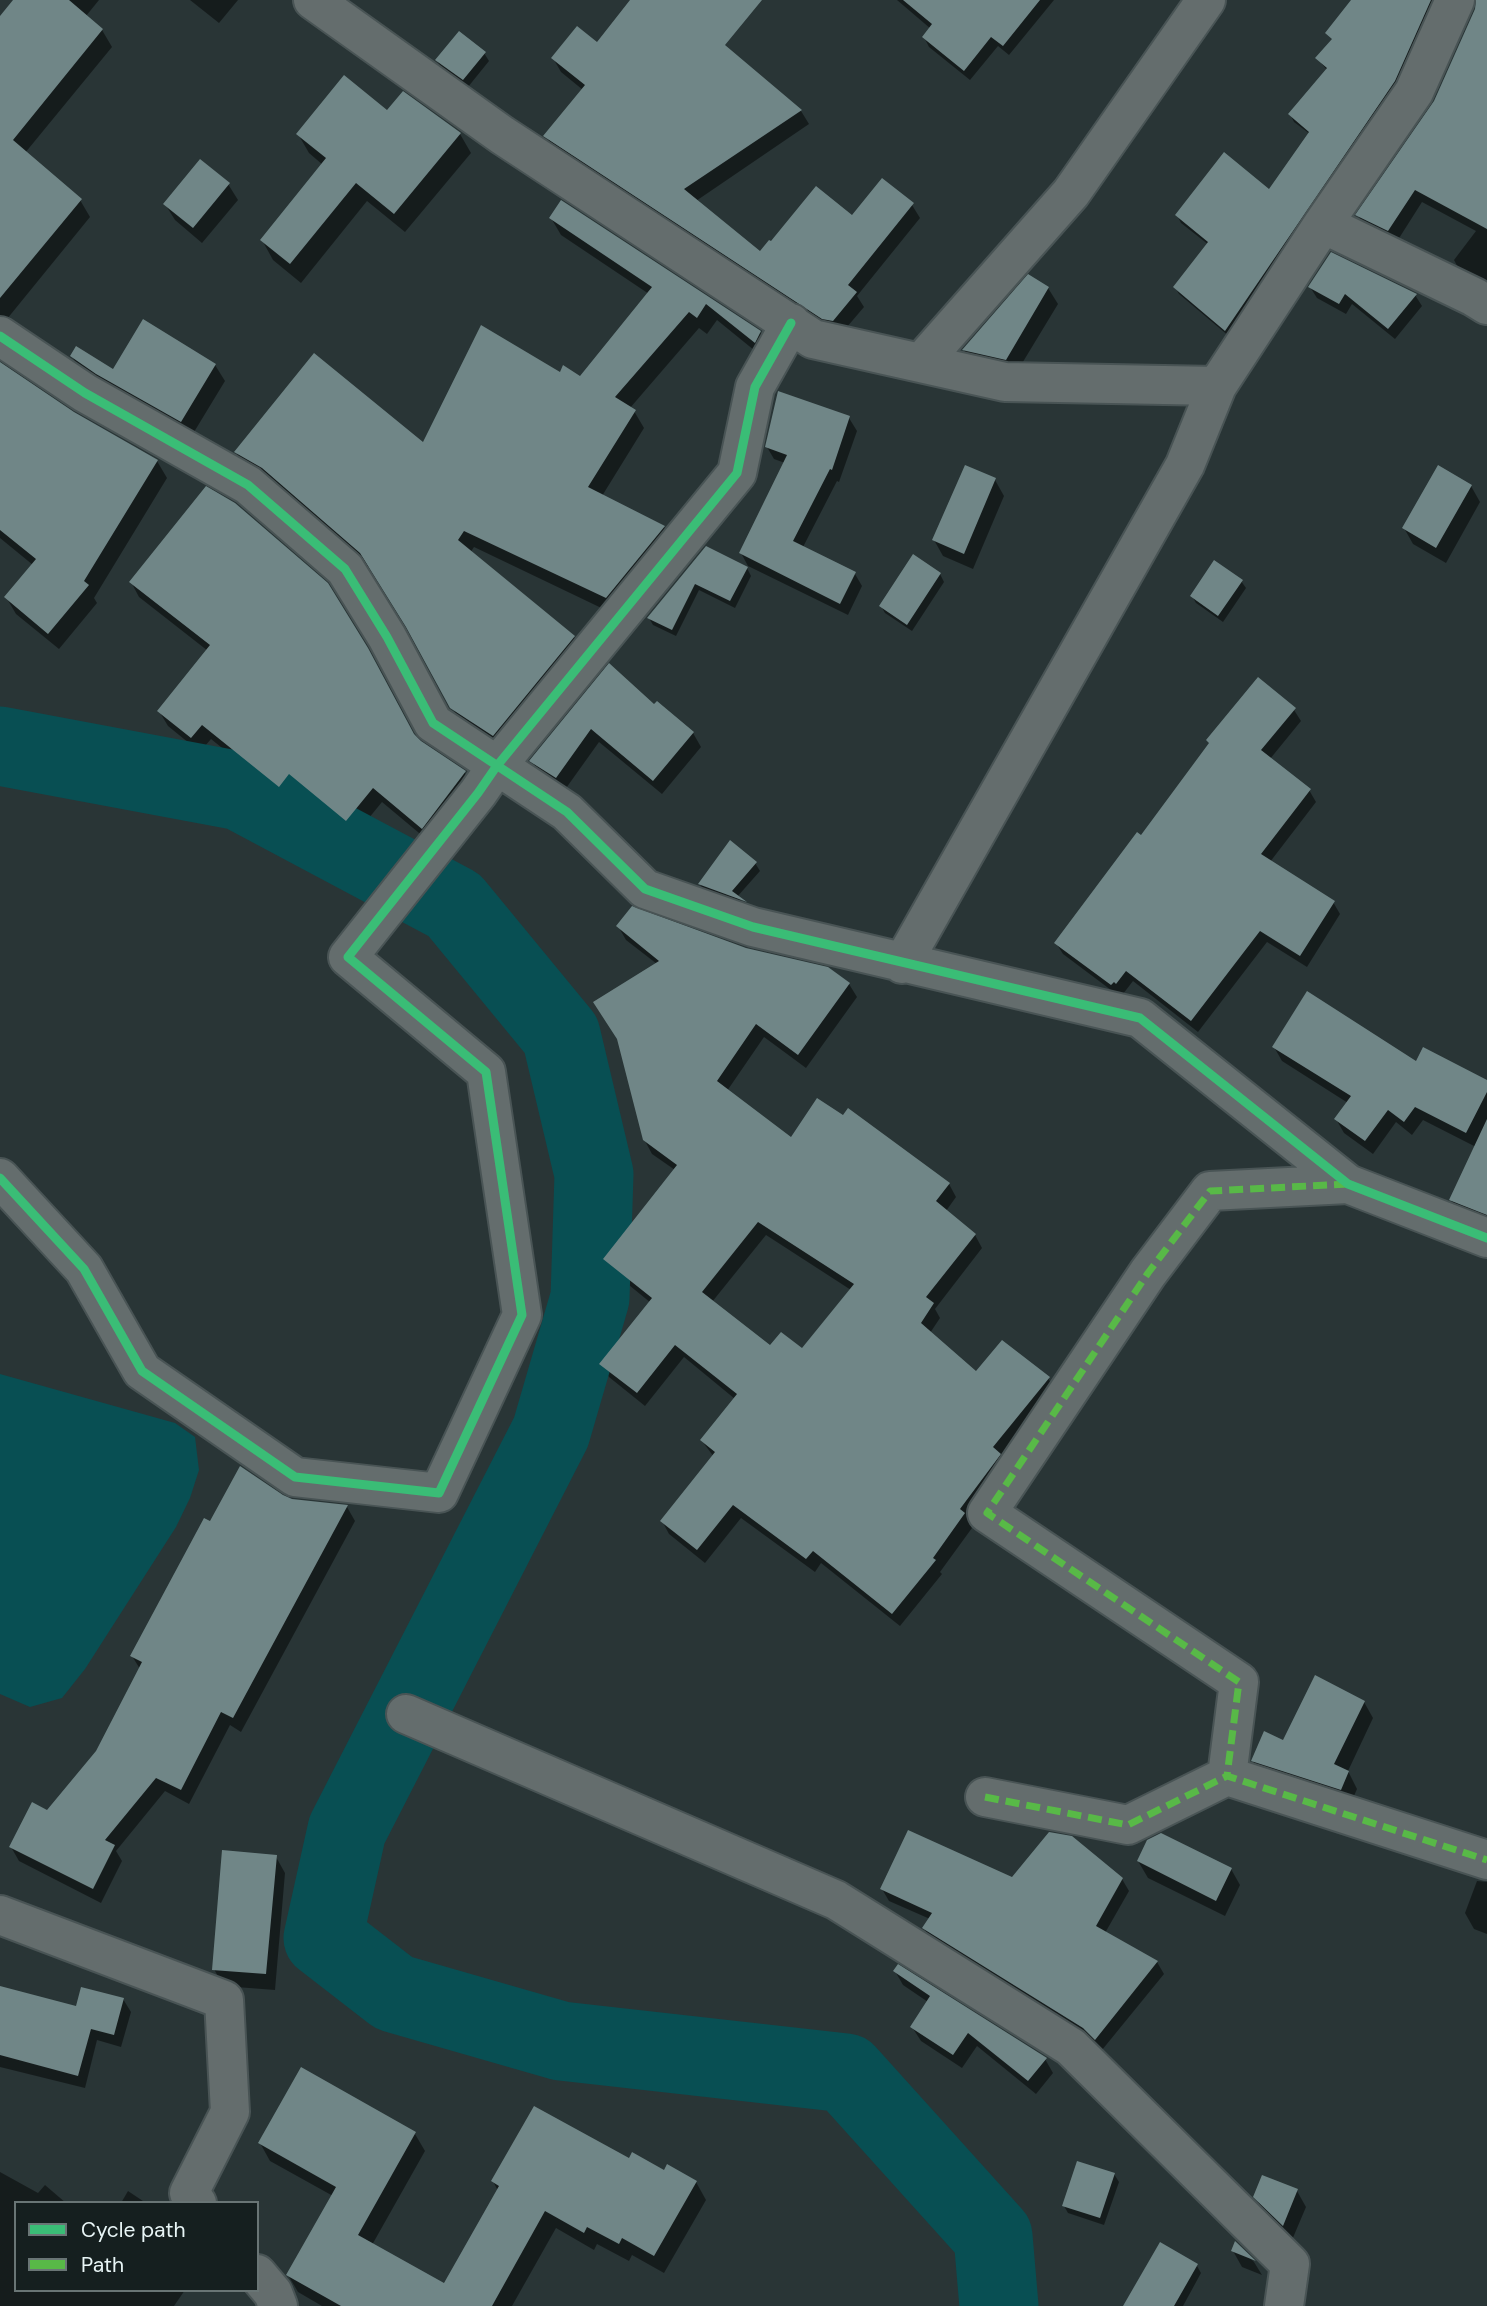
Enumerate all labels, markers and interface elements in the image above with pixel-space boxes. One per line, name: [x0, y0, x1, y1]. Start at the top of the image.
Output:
legend: [14, 2201, 259, 2292]
text: Cycle path: [81, 2216, 186, 2244]
text: Path: [81, 2251, 124, 2279]

